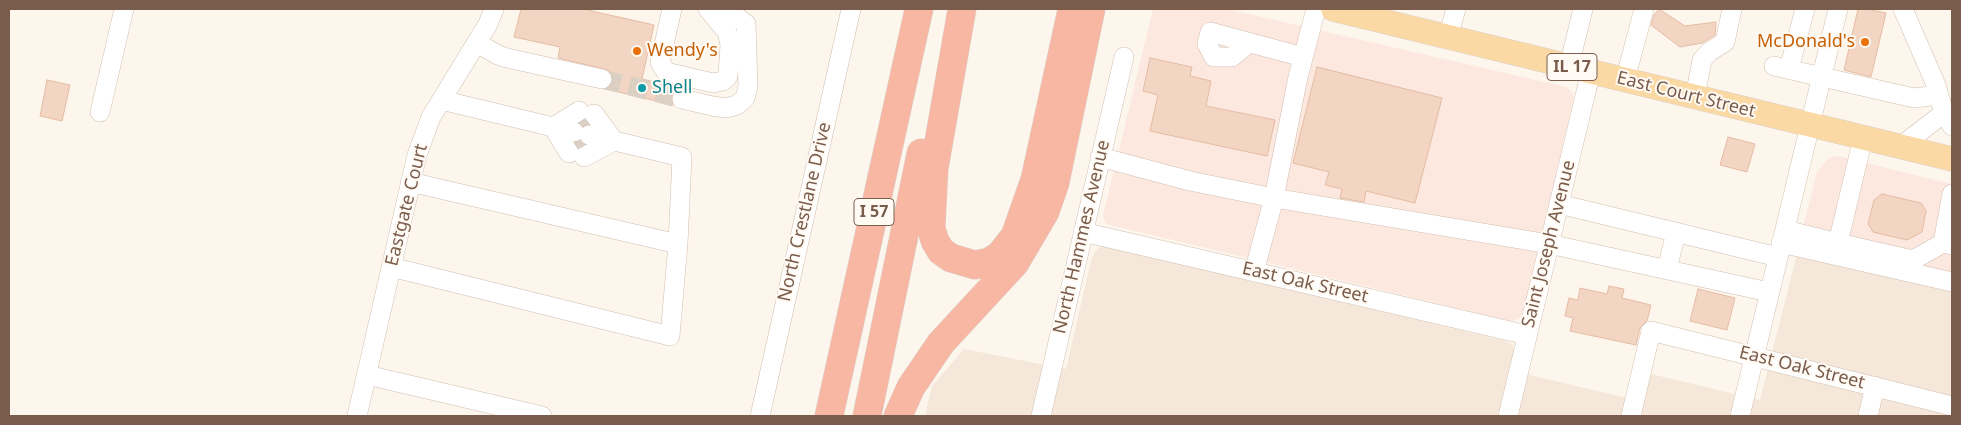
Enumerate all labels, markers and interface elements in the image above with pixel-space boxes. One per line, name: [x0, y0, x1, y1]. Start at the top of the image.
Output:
place label: McDonald's: [1757, 31, 1855, 53]
marker: McDonald's: [1859, 36, 1871, 48]
place label: Wendy's: [647, 40, 718, 62]
marker: Wendy's: [631, 45, 643, 57]
road number: IL 17: [1547, 54, 1597, 80]
street label: East Court Street: [1614, 67, 1758, 123]
place label: Shell: [652, 77, 692, 99]
marker: Shell: [636, 82, 648, 94]
street label: North Crestlane Drive: [774, 120, 836, 304]
street label: North Hammes Avenue: [1049, 138, 1115, 336]
street label: Eastgate Court: [381, 142, 433, 268]
street label: Saint Joseph Avenue: [1518, 158, 1580, 330]
road number: I 57: [854, 198, 894, 226]
street label: East Oak Street: [1240, 258, 1370, 308]
street label: East Oak Street: [1737, 342, 1867, 394]

